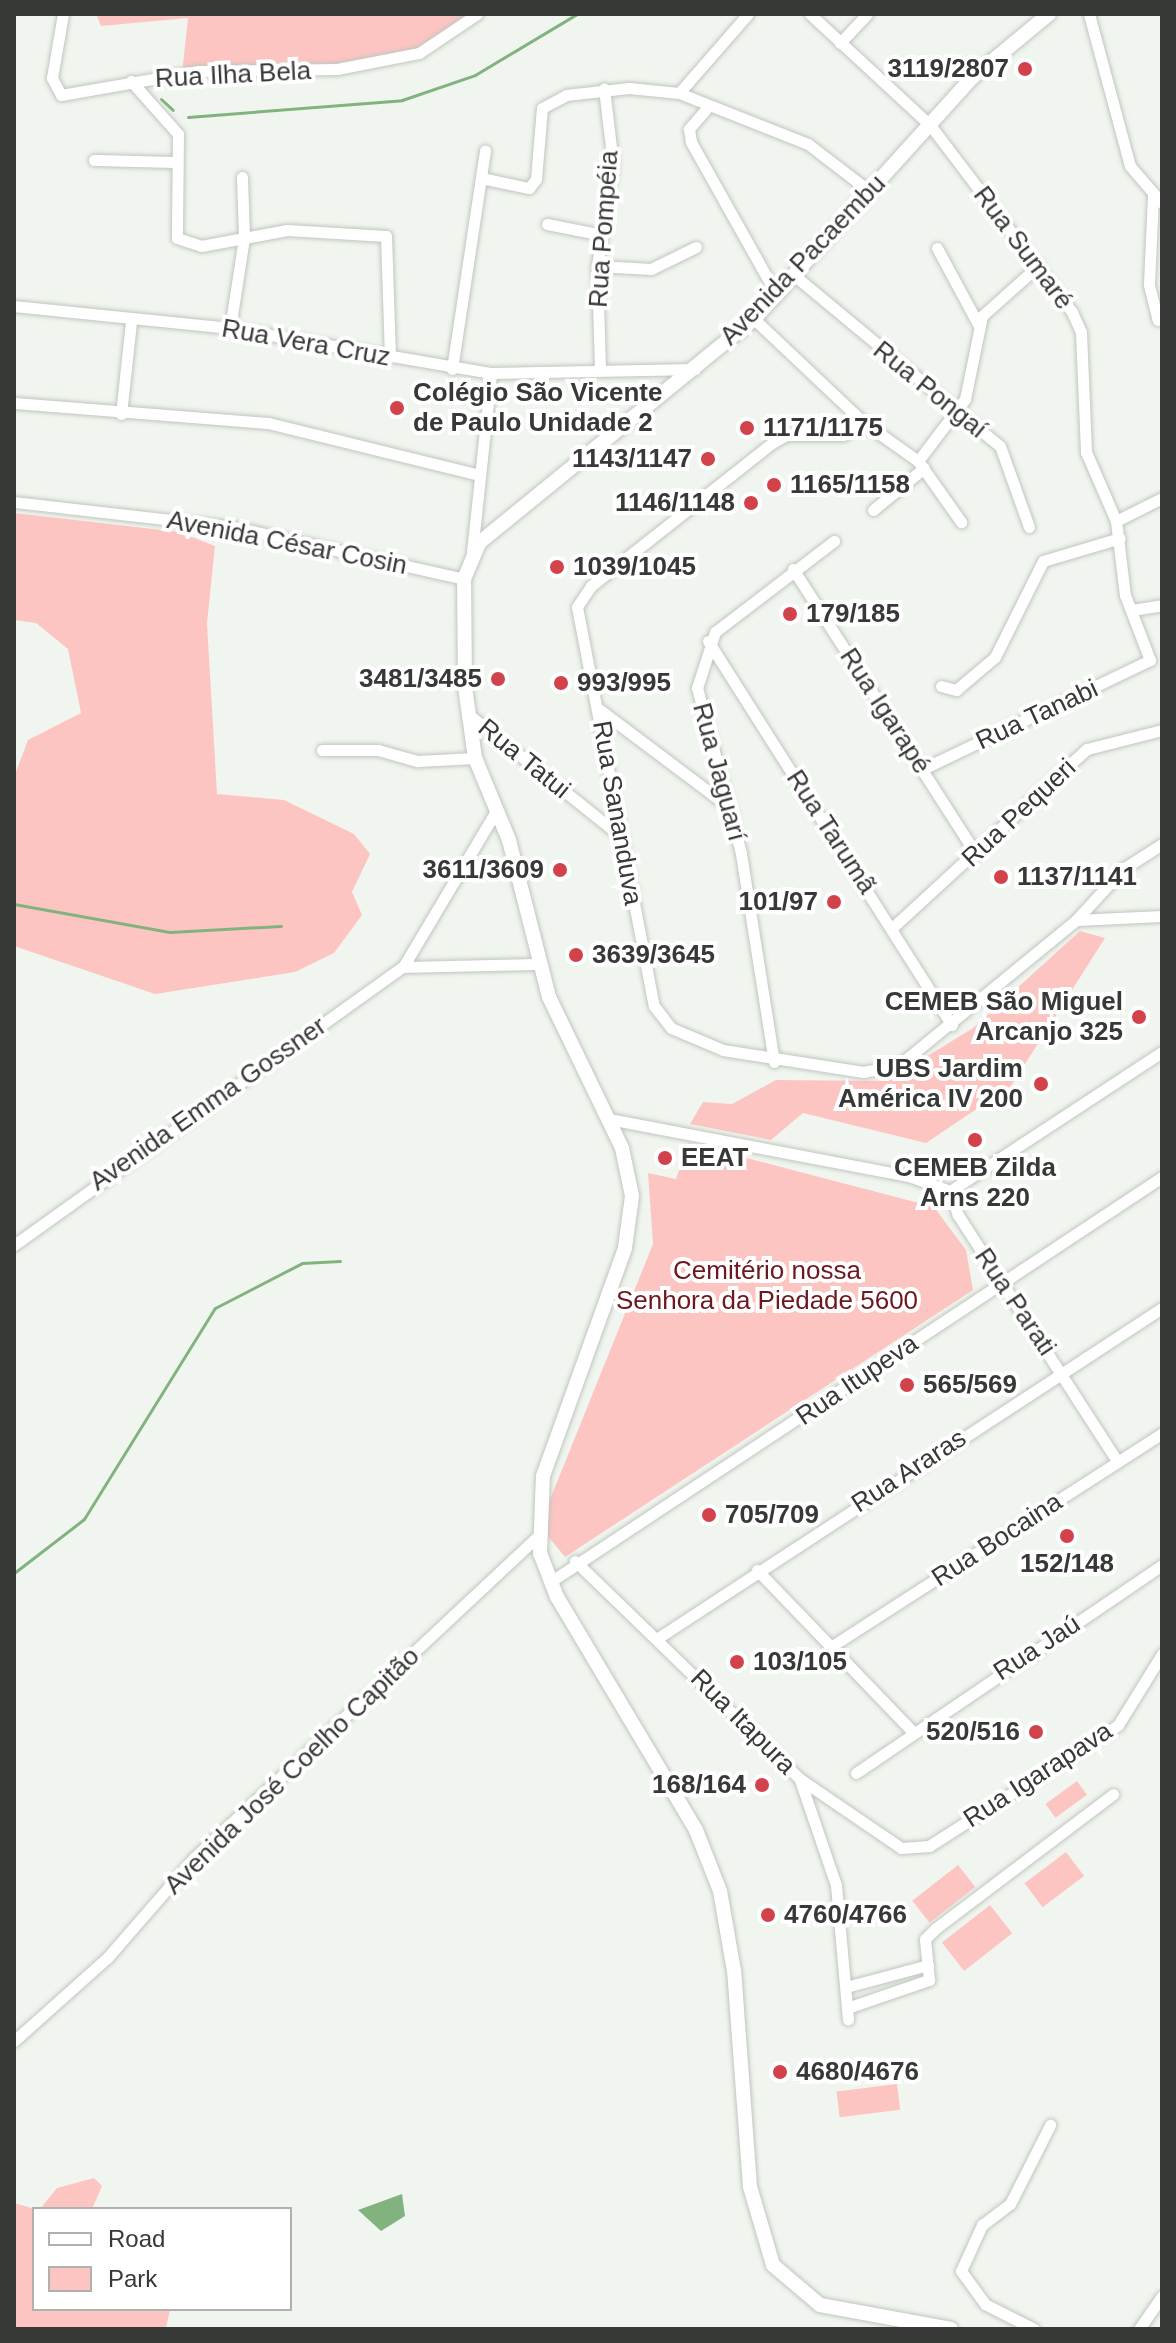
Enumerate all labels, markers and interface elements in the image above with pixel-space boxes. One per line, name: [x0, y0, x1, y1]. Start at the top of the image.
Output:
place label: 3119/2807: [888, 53, 1009, 85]
street label: Rua Ilha Bela: [154, 55, 312, 95]
marker: 3119/2807: [1016, 60, 1034, 78]
street label: Rua Pompéia: [583, 149, 625, 309]
street label: Avenida Pacaembu: [714, 168, 892, 352]
street label: Rua Sumaré: [967, 180, 1079, 316]
street label: Rua Vera Cruz: [219, 313, 393, 373]
street label: Rua Pongaí: [867, 335, 993, 445]
place label: Colégio São Vicente de Paulo Unidade 2: [413, 377, 662, 438]
marker: Colégio São Vicente de Paulo Unidade 2: [388, 399, 406, 417]
place label: 1171/1175: [763, 412, 883, 444]
marker: 1171/1175: [738, 419, 756, 437]
place label: 1143/1147: [572, 443, 692, 475]
marker: 1143/1147: [699, 450, 717, 468]
place label: 1165/1158: [790, 469, 910, 501]
marker: 1165/1158: [765, 476, 783, 494]
place label: 1146/1148: [615, 487, 735, 519]
marker: 1146/1148: [742, 494, 760, 512]
street label: Avenida César Cosin: [164, 504, 410, 582]
place label: 1039/1045: [573, 551, 696, 583]
marker: 1039/1045: [548, 558, 566, 576]
place label: 179/185: [806, 598, 900, 630]
marker: 179/185: [781, 605, 799, 623]
street label: Rua Igarapé: [833, 642, 937, 780]
place label: 3481/3485: [359, 663, 482, 695]
place label: 993/995: [577, 667, 671, 699]
marker: 3481/3485: [489, 670, 507, 688]
street label: Rua Tanabi: [971, 673, 1103, 757]
marker: 993/995: [552, 674, 570, 692]
street label: Rua Jaguarí: [686, 700, 752, 844]
street label: Rua Tatui: [472, 712, 576, 806]
street label: Rua Sananduva: [585, 718, 649, 908]
street label: Rua Pequeri: [956, 752, 1082, 874]
street label: Rua Tarumã: [779, 764, 883, 900]
place label: 3611/3609: [423, 854, 544, 886]
marker: 3611/3609: [551, 861, 569, 879]
place label: 1137/1141: [1017, 861, 1137, 893]
marker: 1137/1141: [992, 868, 1010, 886]
place label: 101/97: [738, 886, 818, 918]
marker: 101/97: [825, 893, 843, 911]
place label: 3639/3645: [592, 939, 715, 971]
marker: 3639/3645: [567, 946, 585, 964]
place label: CEMEB São Miguel Arcanjo 325: [885, 986, 1123, 1048]
marker: CEMEB São Miguel Arcanjo 325: [1130, 1008, 1148, 1026]
street label: Avenida Emma Gossner: [84, 1011, 332, 1197]
place label: UBS Jardim América IV 200: [838, 1053, 1023, 1114]
marker: UBS Jardim América IV 200: [1030, 1073, 1052, 1095]
marker: CEMEB Zilda Arns 220: [966, 1131, 984, 1149]
place label: EEAT: [681, 1142, 748, 1174]
marker: EEAT: [656, 1149, 674, 1167]
place label: CEMEB Zilda Arns 220: [894, 1152, 1056, 1214]
street label: Rua Parati: [968, 1242, 1062, 1362]
park label: Cemitério nossa Senhora da Piedade 5600: [616, 1255, 918, 1316]
street label: Rua Itupeva: [790, 1328, 924, 1432]
place label: 565/569: [923, 1369, 1017, 1401]
marker: 565/569: [898, 1376, 916, 1394]
street label: Rua Araras: [845, 1422, 973, 1520]
street label: Rua Bocaina: [926, 1486, 1068, 1594]
place label: 705/709: [725, 1499, 819, 1531]
marker: 705/709: [700, 1506, 718, 1524]
marker: 152/148: [1058, 1527, 1076, 1545]
place label: 152/148: [1020, 1548, 1114, 1580]
street label: Rua Jaú: [988, 1609, 1086, 1687]
street label: Avenida José Coelho Capitão: [158, 1641, 426, 1901]
place label: 103/105: [753, 1646, 847, 1678]
marker: 103/105: [728, 1653, 746, 1671]
street label: Rua Itapura: [684, 1663, 802, 1781]
street label: Rua Igarapava: [958, 1715, 1118, 1835]
place label: 520/516: [926, 1716, 1020, 1748]
marker: 520/516: [1027, 1723, 1045, 1741]
place label: 168/164: [652, 1769, 746, 1801]
marker: 168/164: [753, 1776, 771, 1794]
place label: 4760/4766: [784, 1899, 907, 1931]
marker: 4760/4766: [759, 1906, 777, 1924]
place label: 4680/4676: [796, 2056, 919, 2088]
marker: 4680/4676: [771, 2063, 789, 2081]
legend: [32, 2207, 292, 2311]
text: Road: [108, 2225, 165, 2252]
text: Park: [108, 2265, 157, 2292]

